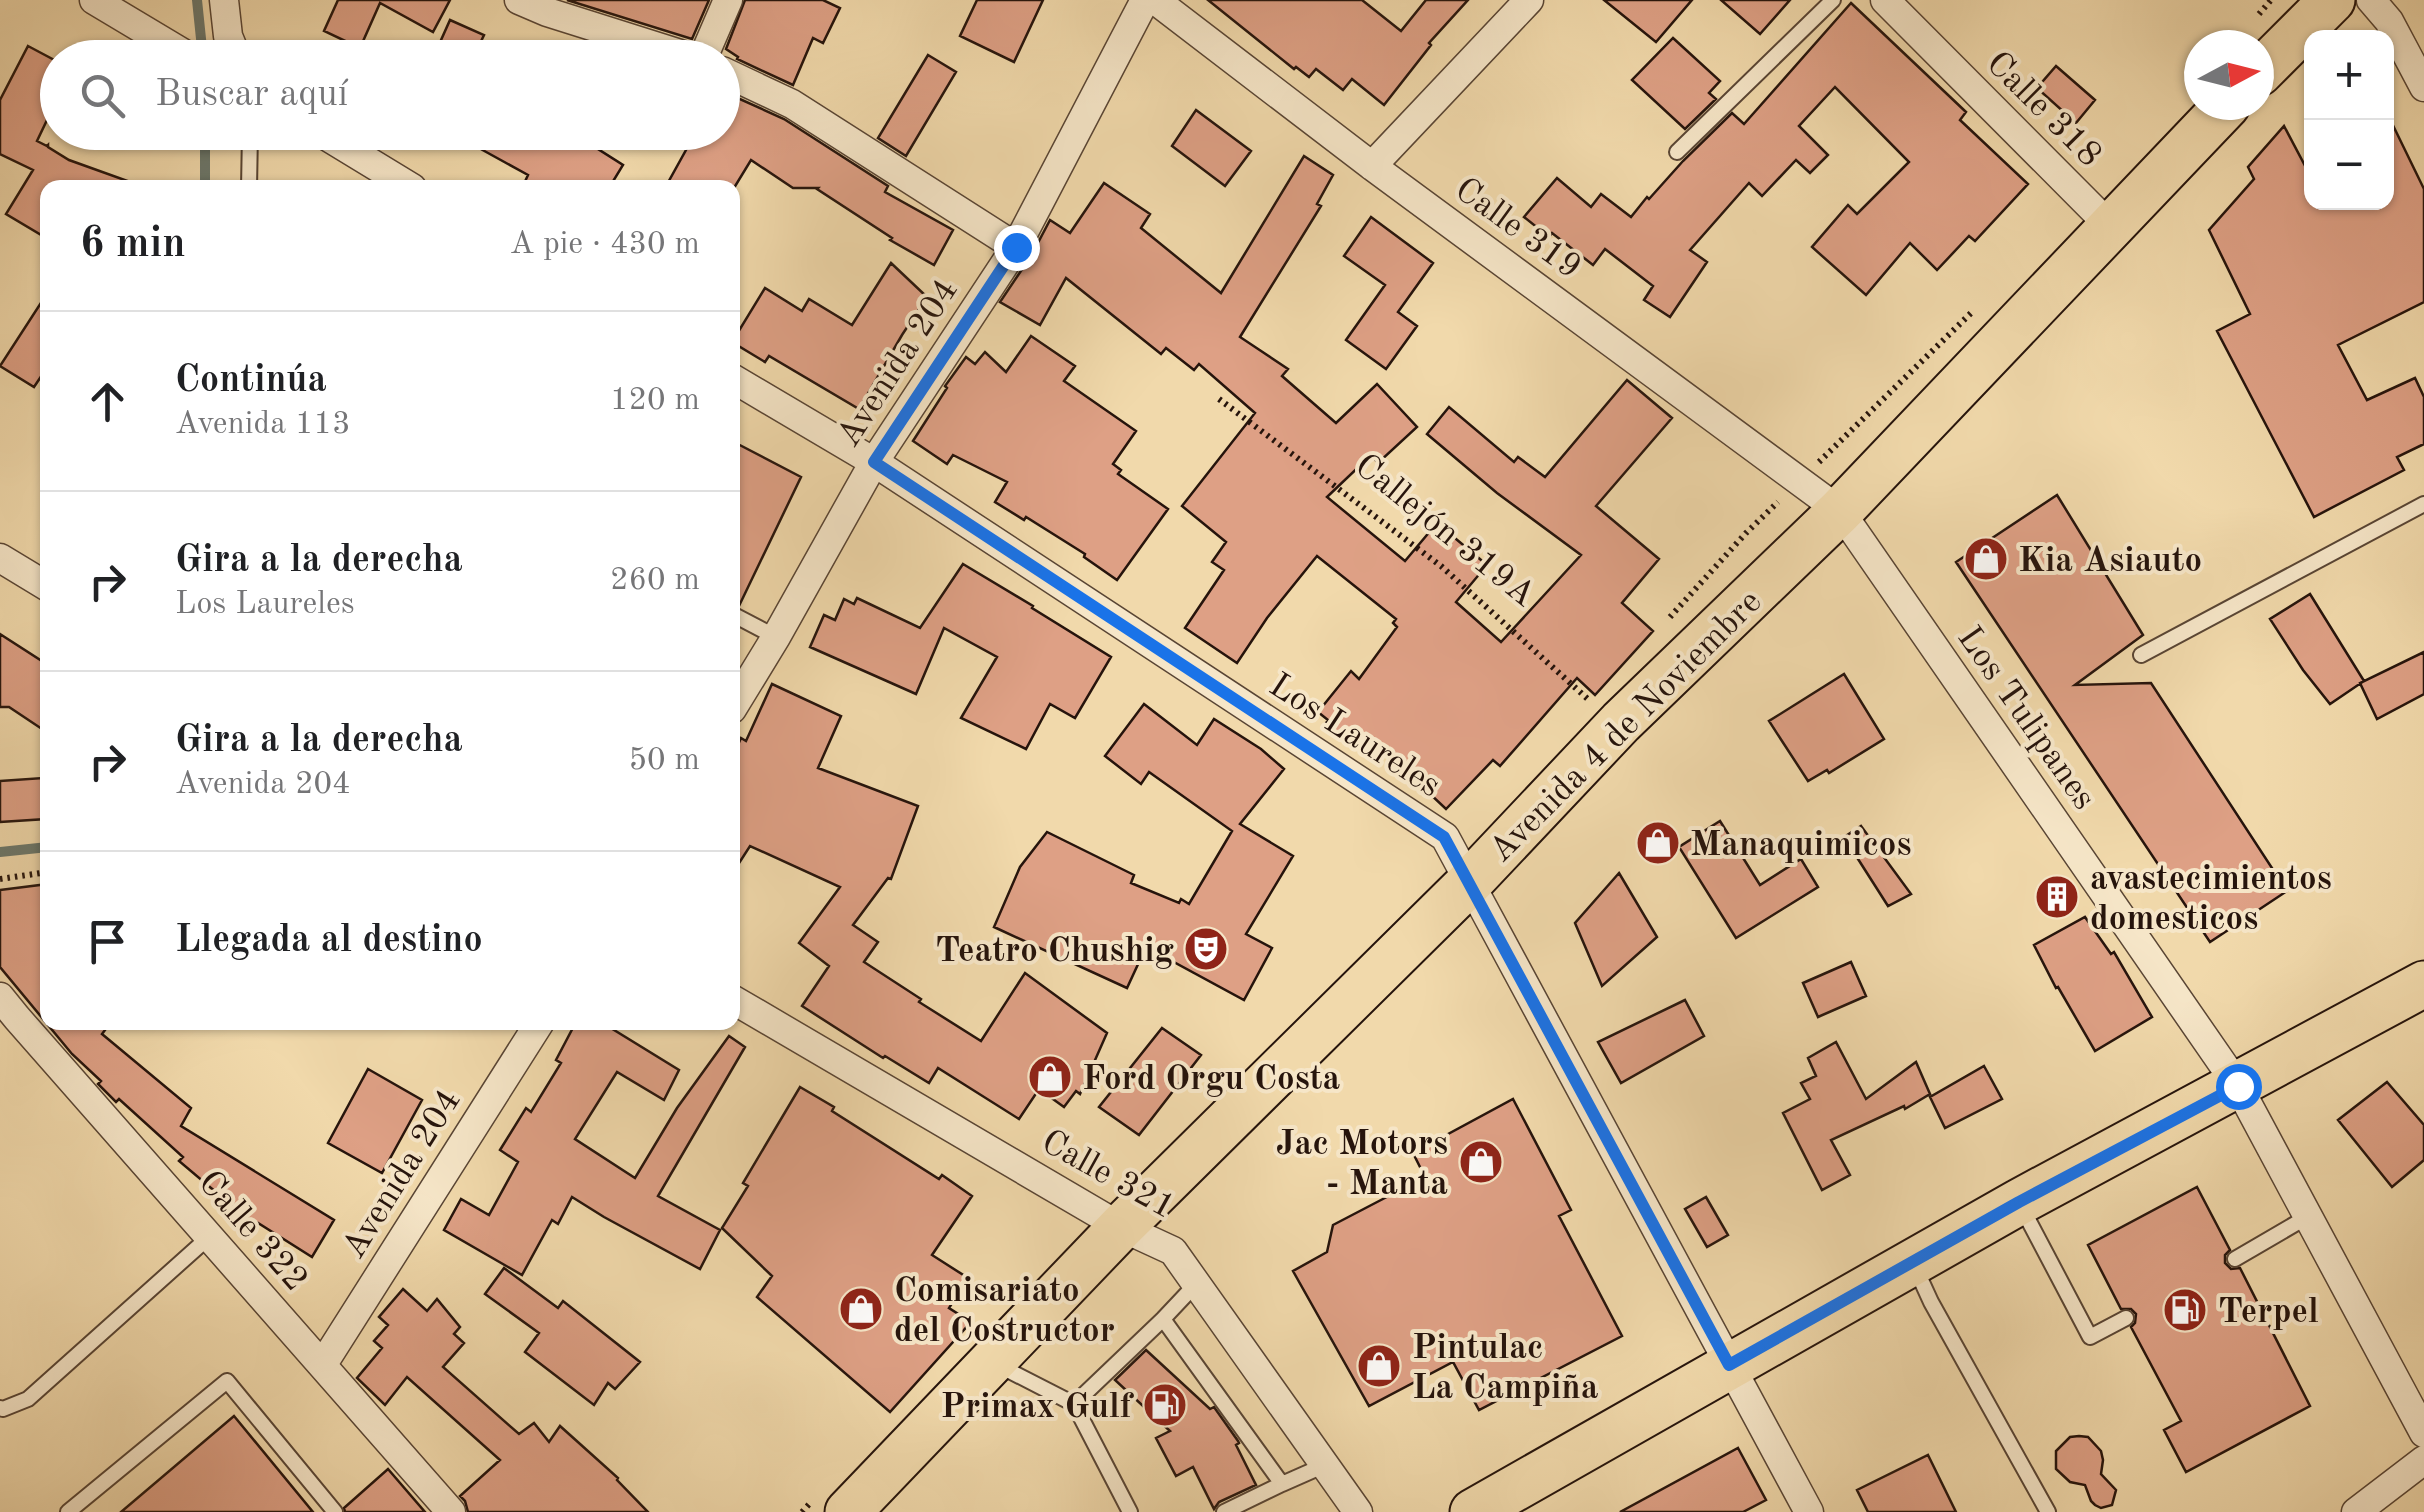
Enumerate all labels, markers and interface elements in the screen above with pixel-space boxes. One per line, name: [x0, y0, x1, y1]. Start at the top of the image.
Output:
north arrow: [2184, 30, 2274, 120]
map controls: [2304, 30, 2394, 210]
button: +: [2304, 30, 2394, 120]
search box: [40, 40, 740, 150]
street label: Calle 318: [1979, 46, 2107, 174]
icon: search: [75, 68, 130, 123]
text: Buscar aquí: [155, 76, 348, 114]
button: −: [2304, 120, 2394, 210]
street label: Calle 319: [1448, 172, 1587, 286]
text: 6 min: [80, 224, 186, 266]
route end: [994, 225, 1040, 271]
text: A pie · 430 m: [510, 229, 700, 261]
street label: Avenida 204: [831, 273, 965, 453]
text: Continúa: [175, 362, 327, 400]
icon: ahead: [80, 374, 135, 429]
text: 120 m: [610, 385, 700, 417]
text: Avenida 113: [175, 409, 351, 441]
street label: Callejón 319A: [1348, 448, 1541, 614]
shop icon: Kia Asiauto: [1963, 536, 2009, 582]
text: Gira a la derecha: [175, 542, 463, 580]
place label: Kia Asiauto: [2018, 544, 2202, 579]
icon: right: [80, 554, 135, 609]
text: 260 m: [610, 565, 700, 597]
street label: Avenida 4 de Noviembre: [1483, 584, 1768, 869]
text: Los Laureles: [175, 589, 355, 621]
street label: Los Tulipanes: [1950, 621, 2102, 816]
street label: Los Laureles: [1263, 668, 1447, 804]
text: Gira a la derecha: [175, 722, 463, 760]
icon: right: [80, 734, 135, 789]
text: 50 m: [629, 745, 700, 777]
text: Avenida 204: [175, 769, 351, 801]
shop icon: Manaquimicos: [1635, 820, 1681, 866]
place label: Manaquimicos: [1690, 828, 1912, 863]
place label: avastecimientos domesticos: [2090, 862, 2332, 937]
building icon: avastecimientos domesticos: [2034, 874, 2080, 920]
icon: arrive: [80, 914, 135, 969]
text: Llegada al destino: [175, 922, 483, 960]
theatre icon: Teatro Chushig: [1183, 926, 1229, 972]
place label: Teatro Chushig: [935, 934, 1174, 969]
shop icon: Ford Orgu Costa: [1027, 1054, 1073, 1100]
place label: Ford Orgu Costa: [1082, 1062, 1340, 1097]
route start: [2216, 1064, 2262, 1110]
street label: Avenida 204: [336, 1084, 468, 1265]
street label: Calle 321: [1035, 1124, 1180, 1226]
place label: Jac Motors - Manta: [1276, 1127, 1448, 1202]
shop icon: Jac Motors - Manta: [1458, 1139, 1504, 1185]
street label: Calle 322: [191, 1165, 313, 1298]
place label: Comisariato del Costructor: [894, 1274, 1115, 1349]
shop icon: Comisariato del Costructor: [838, 1286, 884, 1332]
fuel station icon: Terpel: [2162, 1287, 2208, 1333]
place label: Terpel: [2218, 1295, 2319, 1330]
place label: Pintulac La Campiña: [1412, 1331, 1599, 1406]
shop icon: Pintulac La Campiña: [1356, 1343, 1402, 1389]
fuel station icon: Primax Gulf: [1142, 1382, 1188, 1428]
place label: Primax Gulf: [941, 1390, 1135, 1425]

